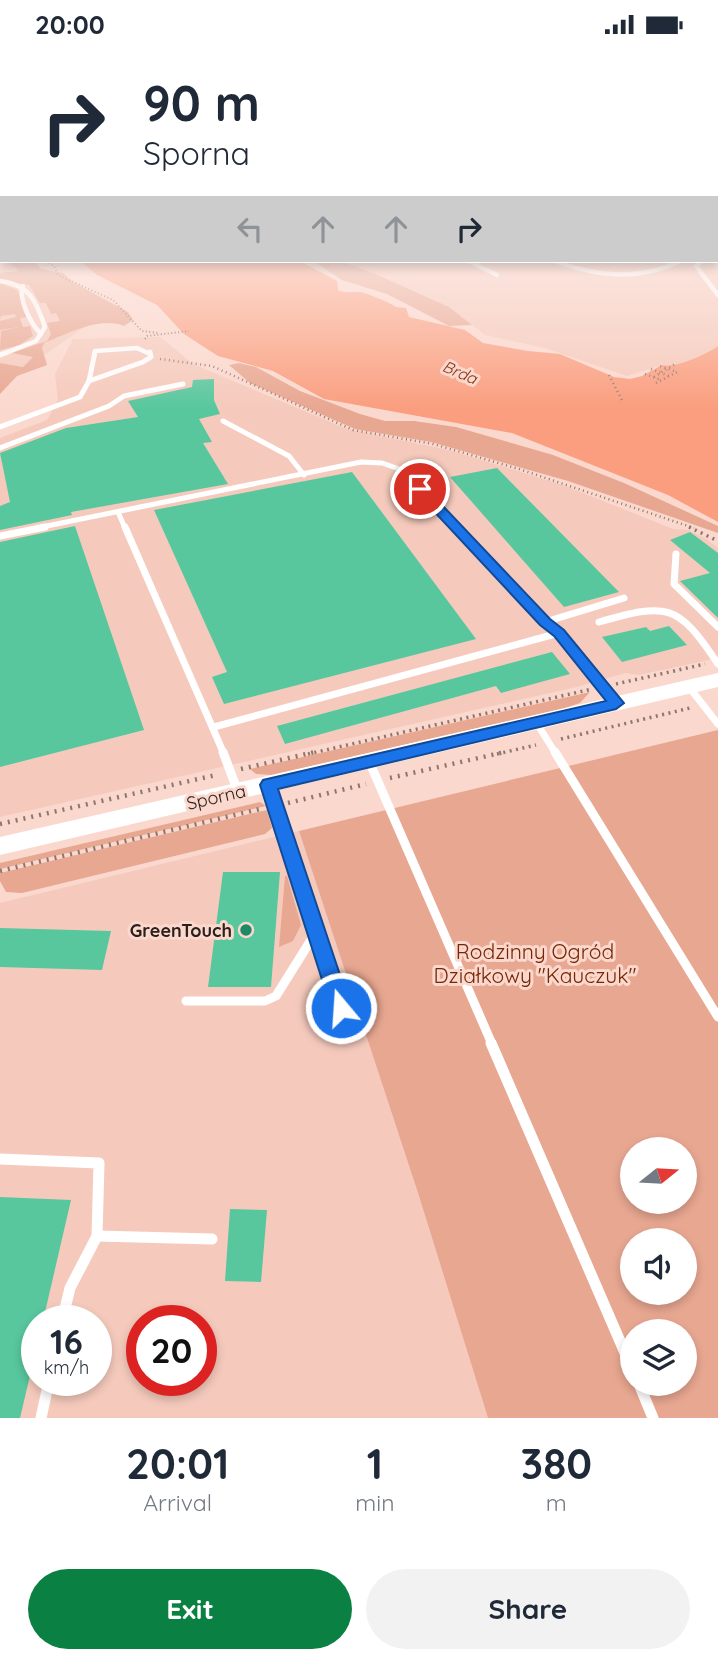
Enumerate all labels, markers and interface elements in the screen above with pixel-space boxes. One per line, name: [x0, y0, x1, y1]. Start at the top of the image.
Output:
text: 20:00: [35, 8, 105, 41]
text: 90 m: [143, 72, 260, 133]
icon: right: [28, 77, 119, 168]
text: Sporna: [143, 133, 250, 173]
icon: left: [231, 210, 269, 248]
icon: ahead: [304, 210, 342, 248]
icon: ahead: [377, 210, 415, 248]
icon: right: [450, 210, 488, 248]
water label: Brda: [440, 356, 481, 389]
pin: [390, 459, 450, 519]
icon: arrive: [401, 470, 439, 508]
street label: Sporna: [184, 779, 248, 815]
place label: GreenTouch: [130, 919, 232, 942]
marker: GreenTouch: [238, 922, 254, 938]
park label: Rodzinny Ogród Działkowy "Kauczuk": [434, 938, 636, 988]
position arrow: [304, 971, 378, 1045]
north arrow: [620, 1137, 696, 1215]
map controls: [620, 1137, 697, 1396]
button: sound: [620, 1228, 697, 1305]
speed limit sign: 20: [126, 1305, 217, 1396]
text: 16: [50, 1319, 83, 1363]
button: layers: [620, 1319, 697, 1396]
text: km/h: [44, 1356, 89, 1379]
text: 20:01: [126, 1437, 229, 1490]
text: 1: [367, 1437, 383, 1490]
text: 380: [521, 1437, 592, 1490]
text: Arrival: [143, 1488, 212, 1517]
text: min: [355, 1488, 395, 1517]
text: m: [546, 1488, 567, 1517]
button: Exit: [28, 1569, 352, 1649]
button: Share: [366, 1569, 690, 1649]

